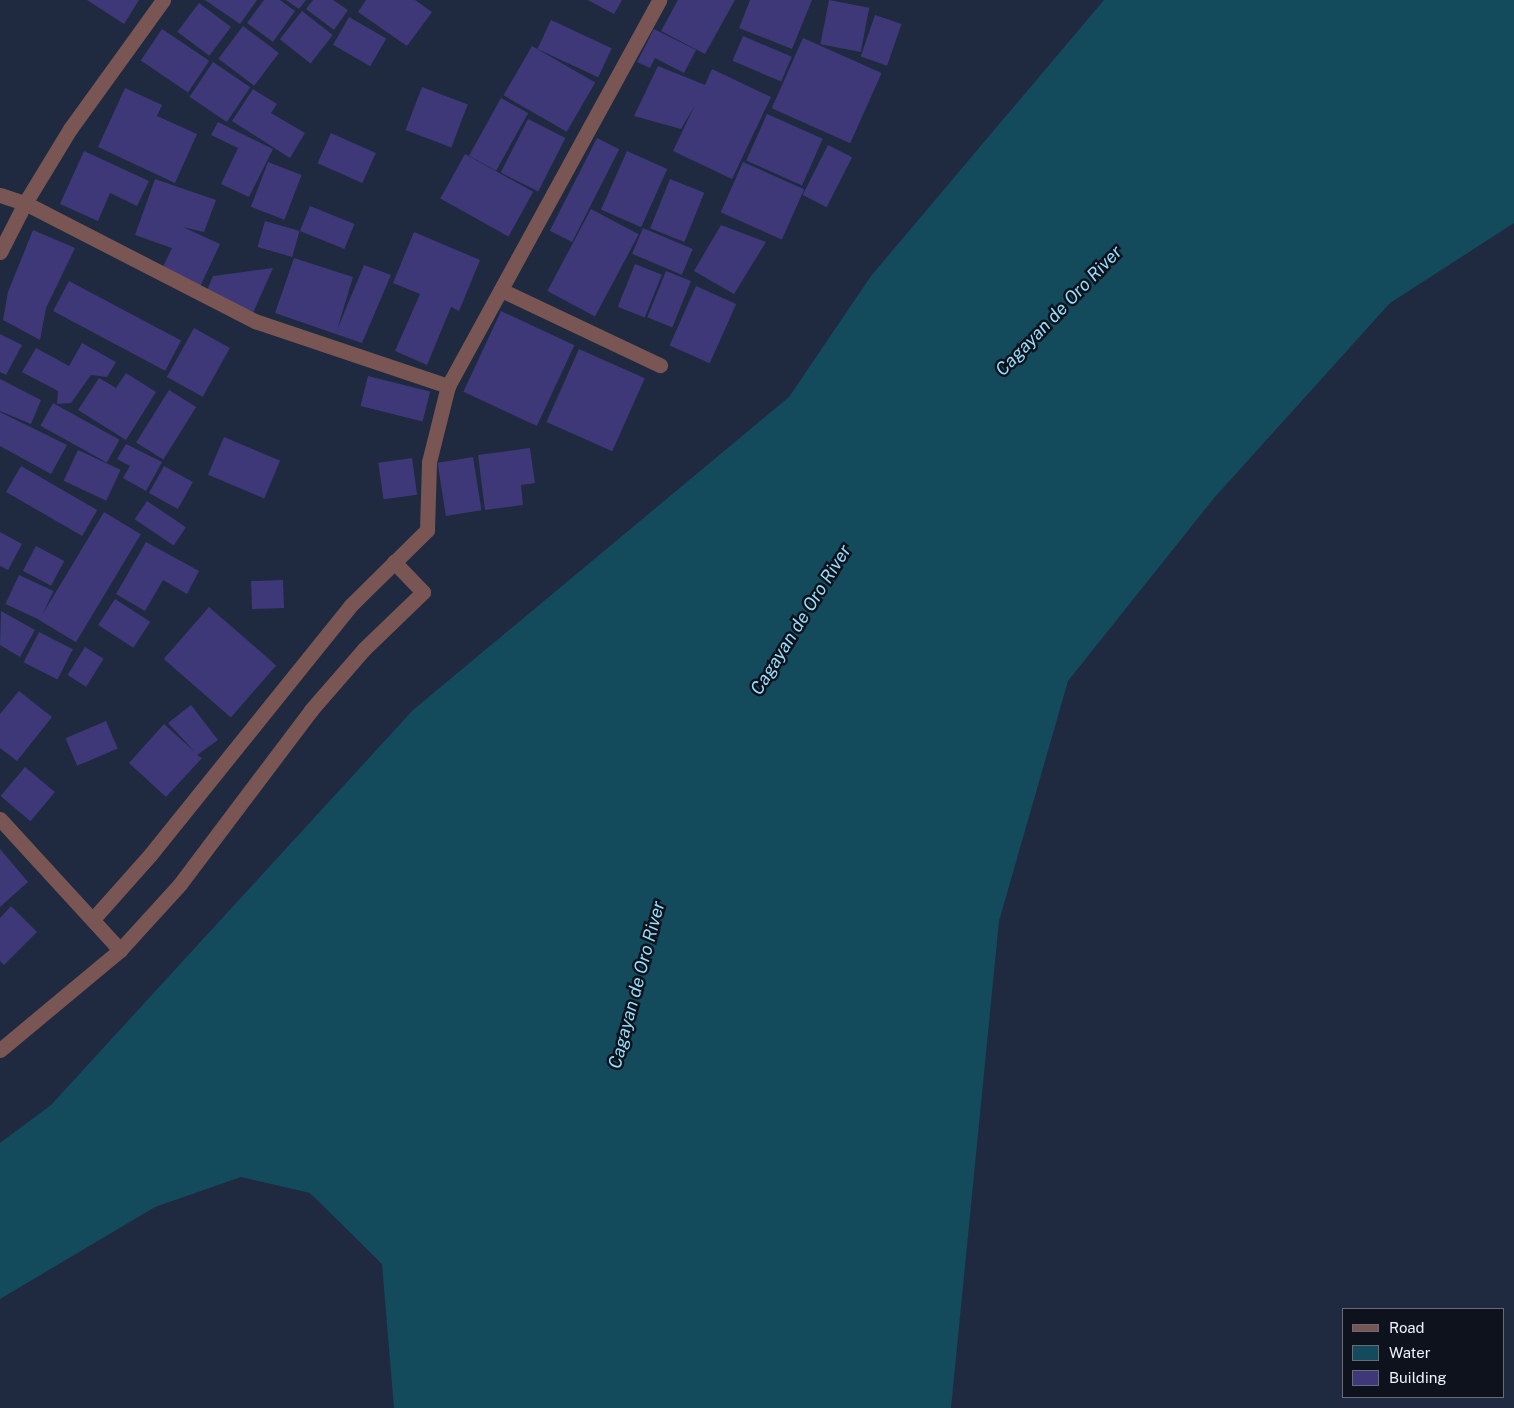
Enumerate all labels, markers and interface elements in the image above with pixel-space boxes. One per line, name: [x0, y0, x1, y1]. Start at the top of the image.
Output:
water label: Cagayan de Oro River: [991, 241, 1127, 381]
water label: Cagayan de Oro River: [746, 541, 856, 699]
water label: Cagayan de Oro River: [604, 899, 670, 1071]
legend: [1342, 1308, 1504, 1398]
text: Road: [1389, 1319, 1425, 1336]
text: Water: [1389, 1344, 1431, 1361]
text: Building: [1389, 1369, 1447, 1386]

